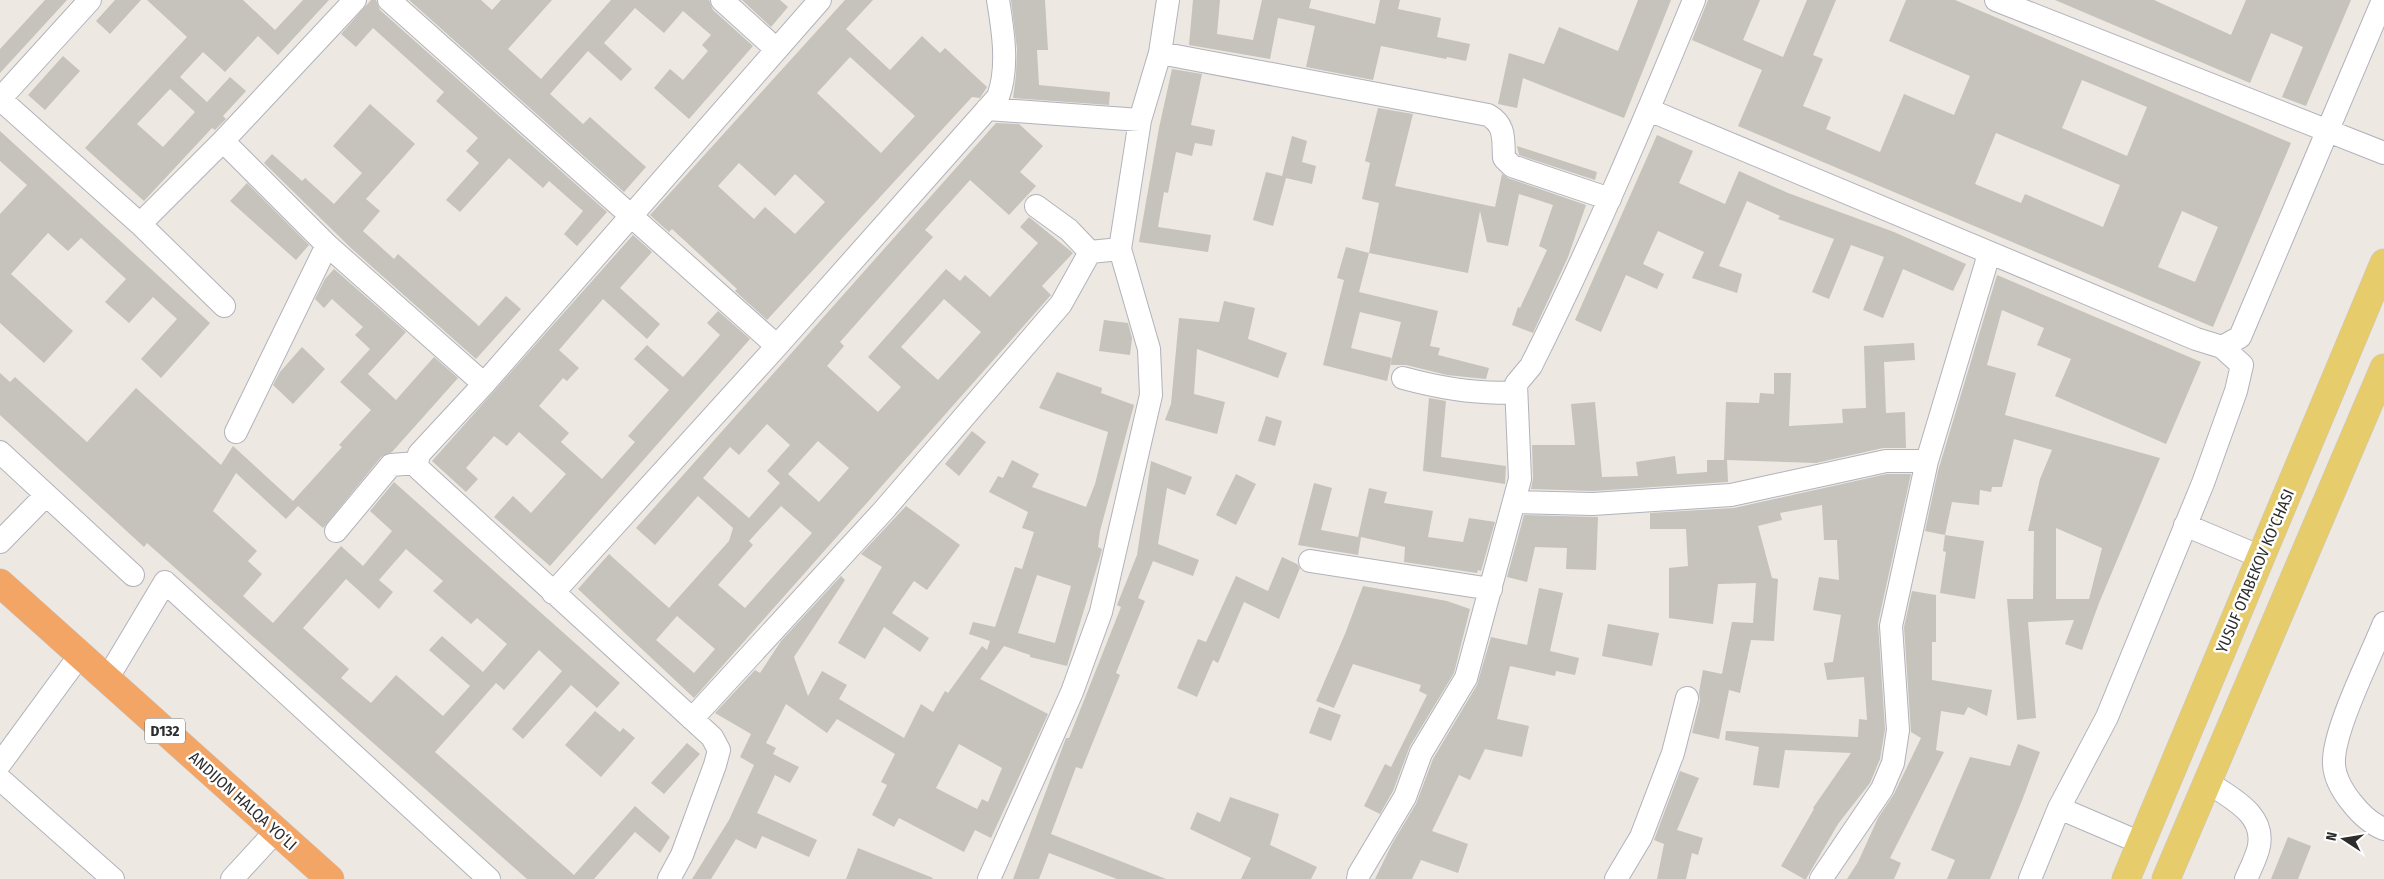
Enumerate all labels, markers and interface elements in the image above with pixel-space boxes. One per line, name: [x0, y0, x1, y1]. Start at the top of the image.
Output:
street label: YUSUF OTABEKOV KO'CHASI: [2212, 486, 2298, 656]
road number: D132: [145, 718, 185, 744]
street label: ANDIJON HALQA YO‘LI: [185, 748, 301, 854]
north arrow: [2319, 814, 2369, 864]
text: N: [2323, 831, 2341, 842]

